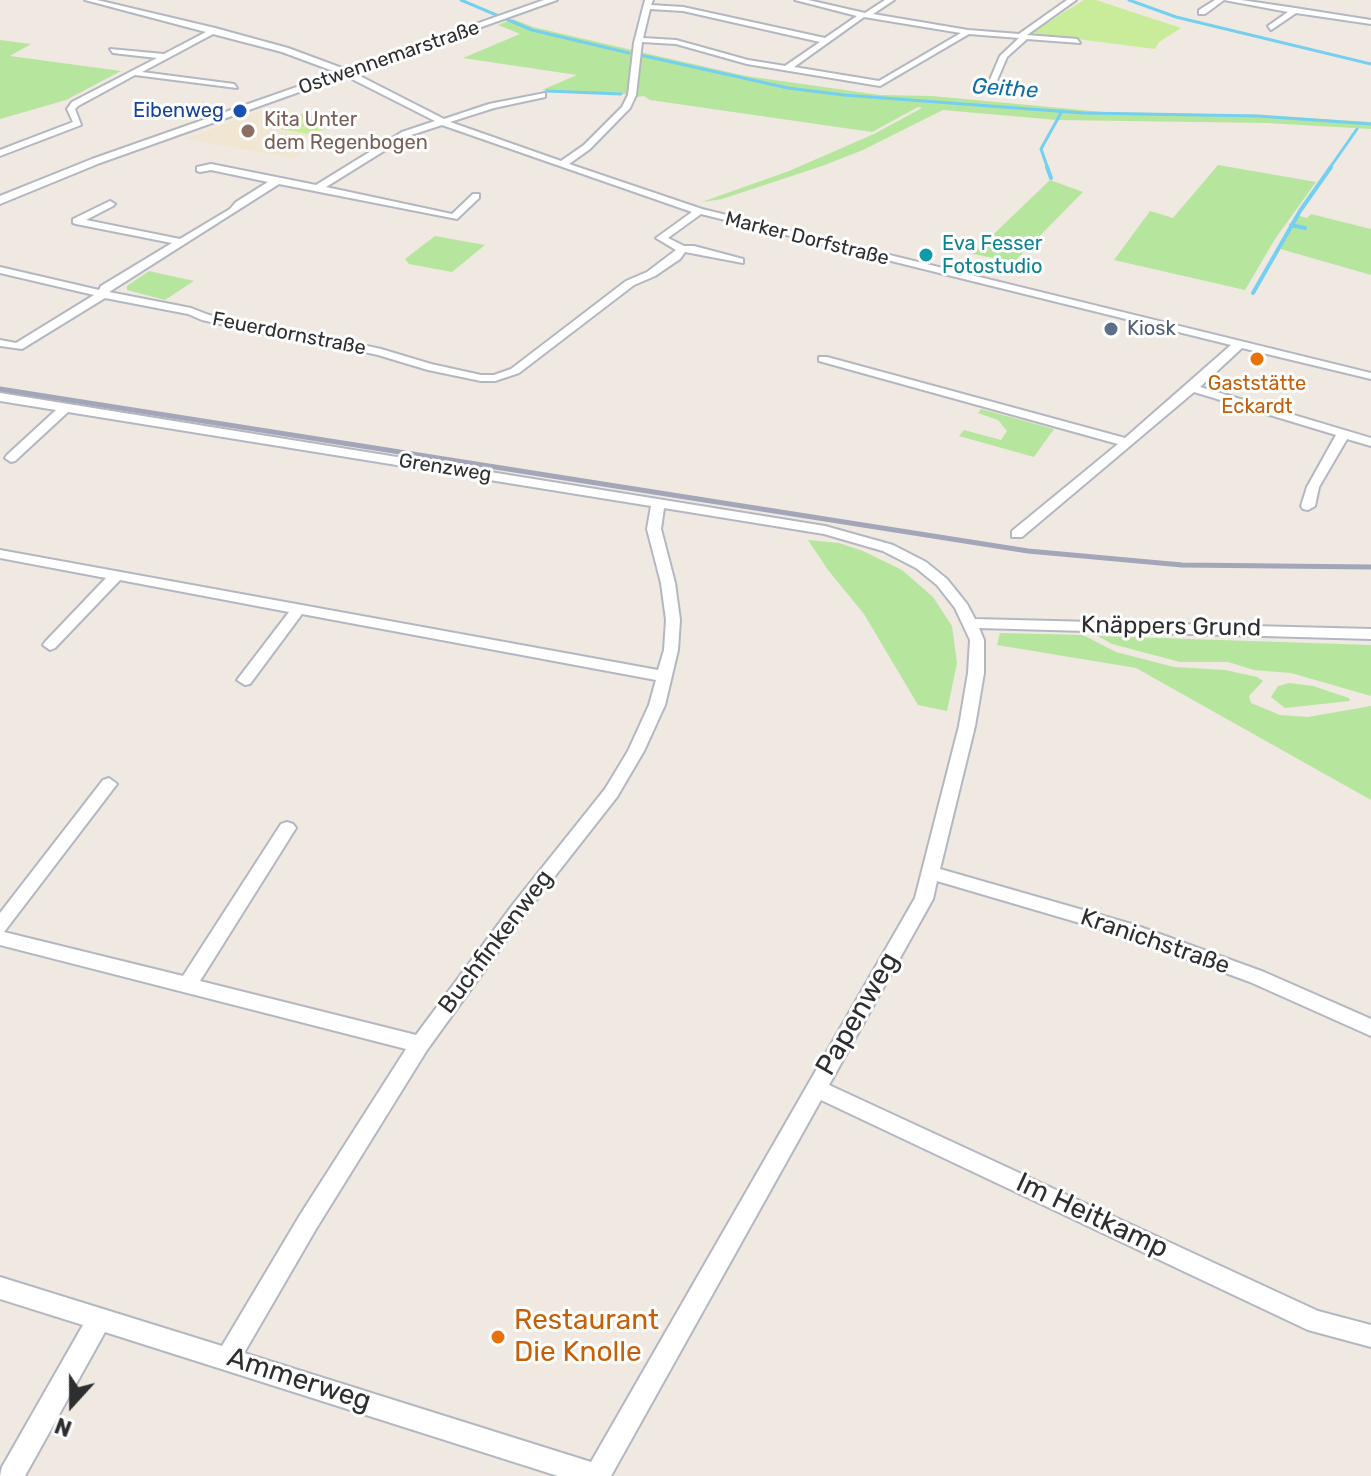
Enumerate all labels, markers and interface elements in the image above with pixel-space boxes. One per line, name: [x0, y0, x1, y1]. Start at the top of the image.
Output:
street label: Ostwennemarstraße: [295, 16, 483, 100]
water label: Geithe: [971, 74, 1039, 104]
place label: Eibenweg: [133, 99, 224, 123]
marker: Eibenweg: [231, 102, 249, 120]
place label: Kita Unter dem Regenbogen: [264, 108, 428, 155]
marker: Kita Unter dem Regenbogen: [239, 122, 257, 140]
street label: Marker Dorfstraße: [723, 207, 891, 271]
place label: Eva Fesser Fotostudio: [942, 232, 1042, 279]
marker: Eva Fesser Fotostudio: [917, 246, 935, 264]
street label: Feuerdornstraße: [210, 307, 368, 361]
place label: Kiosk: [1127, 317, 1176, 341]
marker: Kiosk: [1102, 320, 1120, 338]
marker: Gaststätte Eckardt: [1248, 350, 1266, 368]
place label: Gaststätte Eckardt: [1208, 372, 1306, 419]
street label: Grenzweg: [397, 449, 493, 487]
street label: Knäppers Grund: [1081, 611, 1261, 643]
street label: Buchfinkenweg: [433, 865, 559, 1019]
street label: Kranichstraße: [1076, 903, 1234, 981]
street label: Papenweg: [809, 946, 907, 1082]
street label: Im Heitkamp: [1011, 1166, 1173, 1266]
place label: Restaurant Die Knolle: [514, 1304, 659, 1370]
marker: Restaurant Die Knolle: [489, 1328, 507, 1346]
street label: Ammerweg: [223, 1341, 375, 1419]
north arrow: [32, 1364, 112, 1444]
text: N: [51, 1411, 75, 1442]

